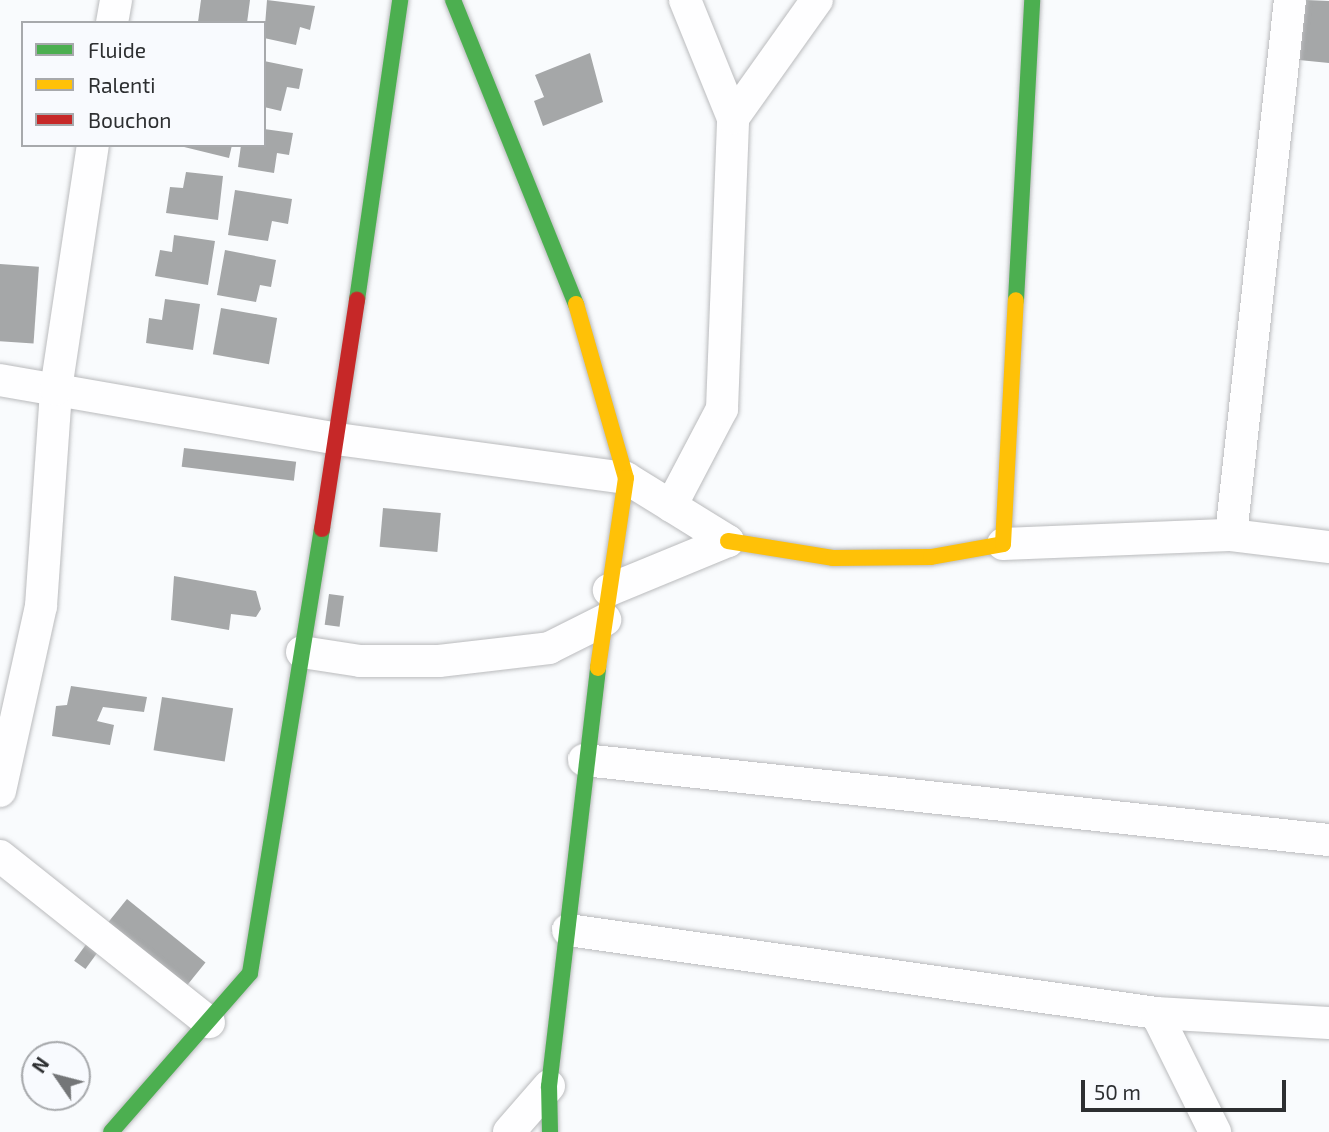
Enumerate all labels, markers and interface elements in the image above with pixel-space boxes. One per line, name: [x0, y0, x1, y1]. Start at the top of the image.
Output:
legend: [21, 21, 266, 147]
text: Fluide: [88, 37, 146, 62]
text: Ralenti: [88, 72, 155, 97]
text: Bouchon: [88, 107, 172, 132]
north arrow: [21, 1041, 91, 1111]
text: N: [27, 1053, 53, 1077]
scale bar: [1084, 1066, 1289, 1110]
text: 50 m: [1094, 1079, 1141, 1104]

